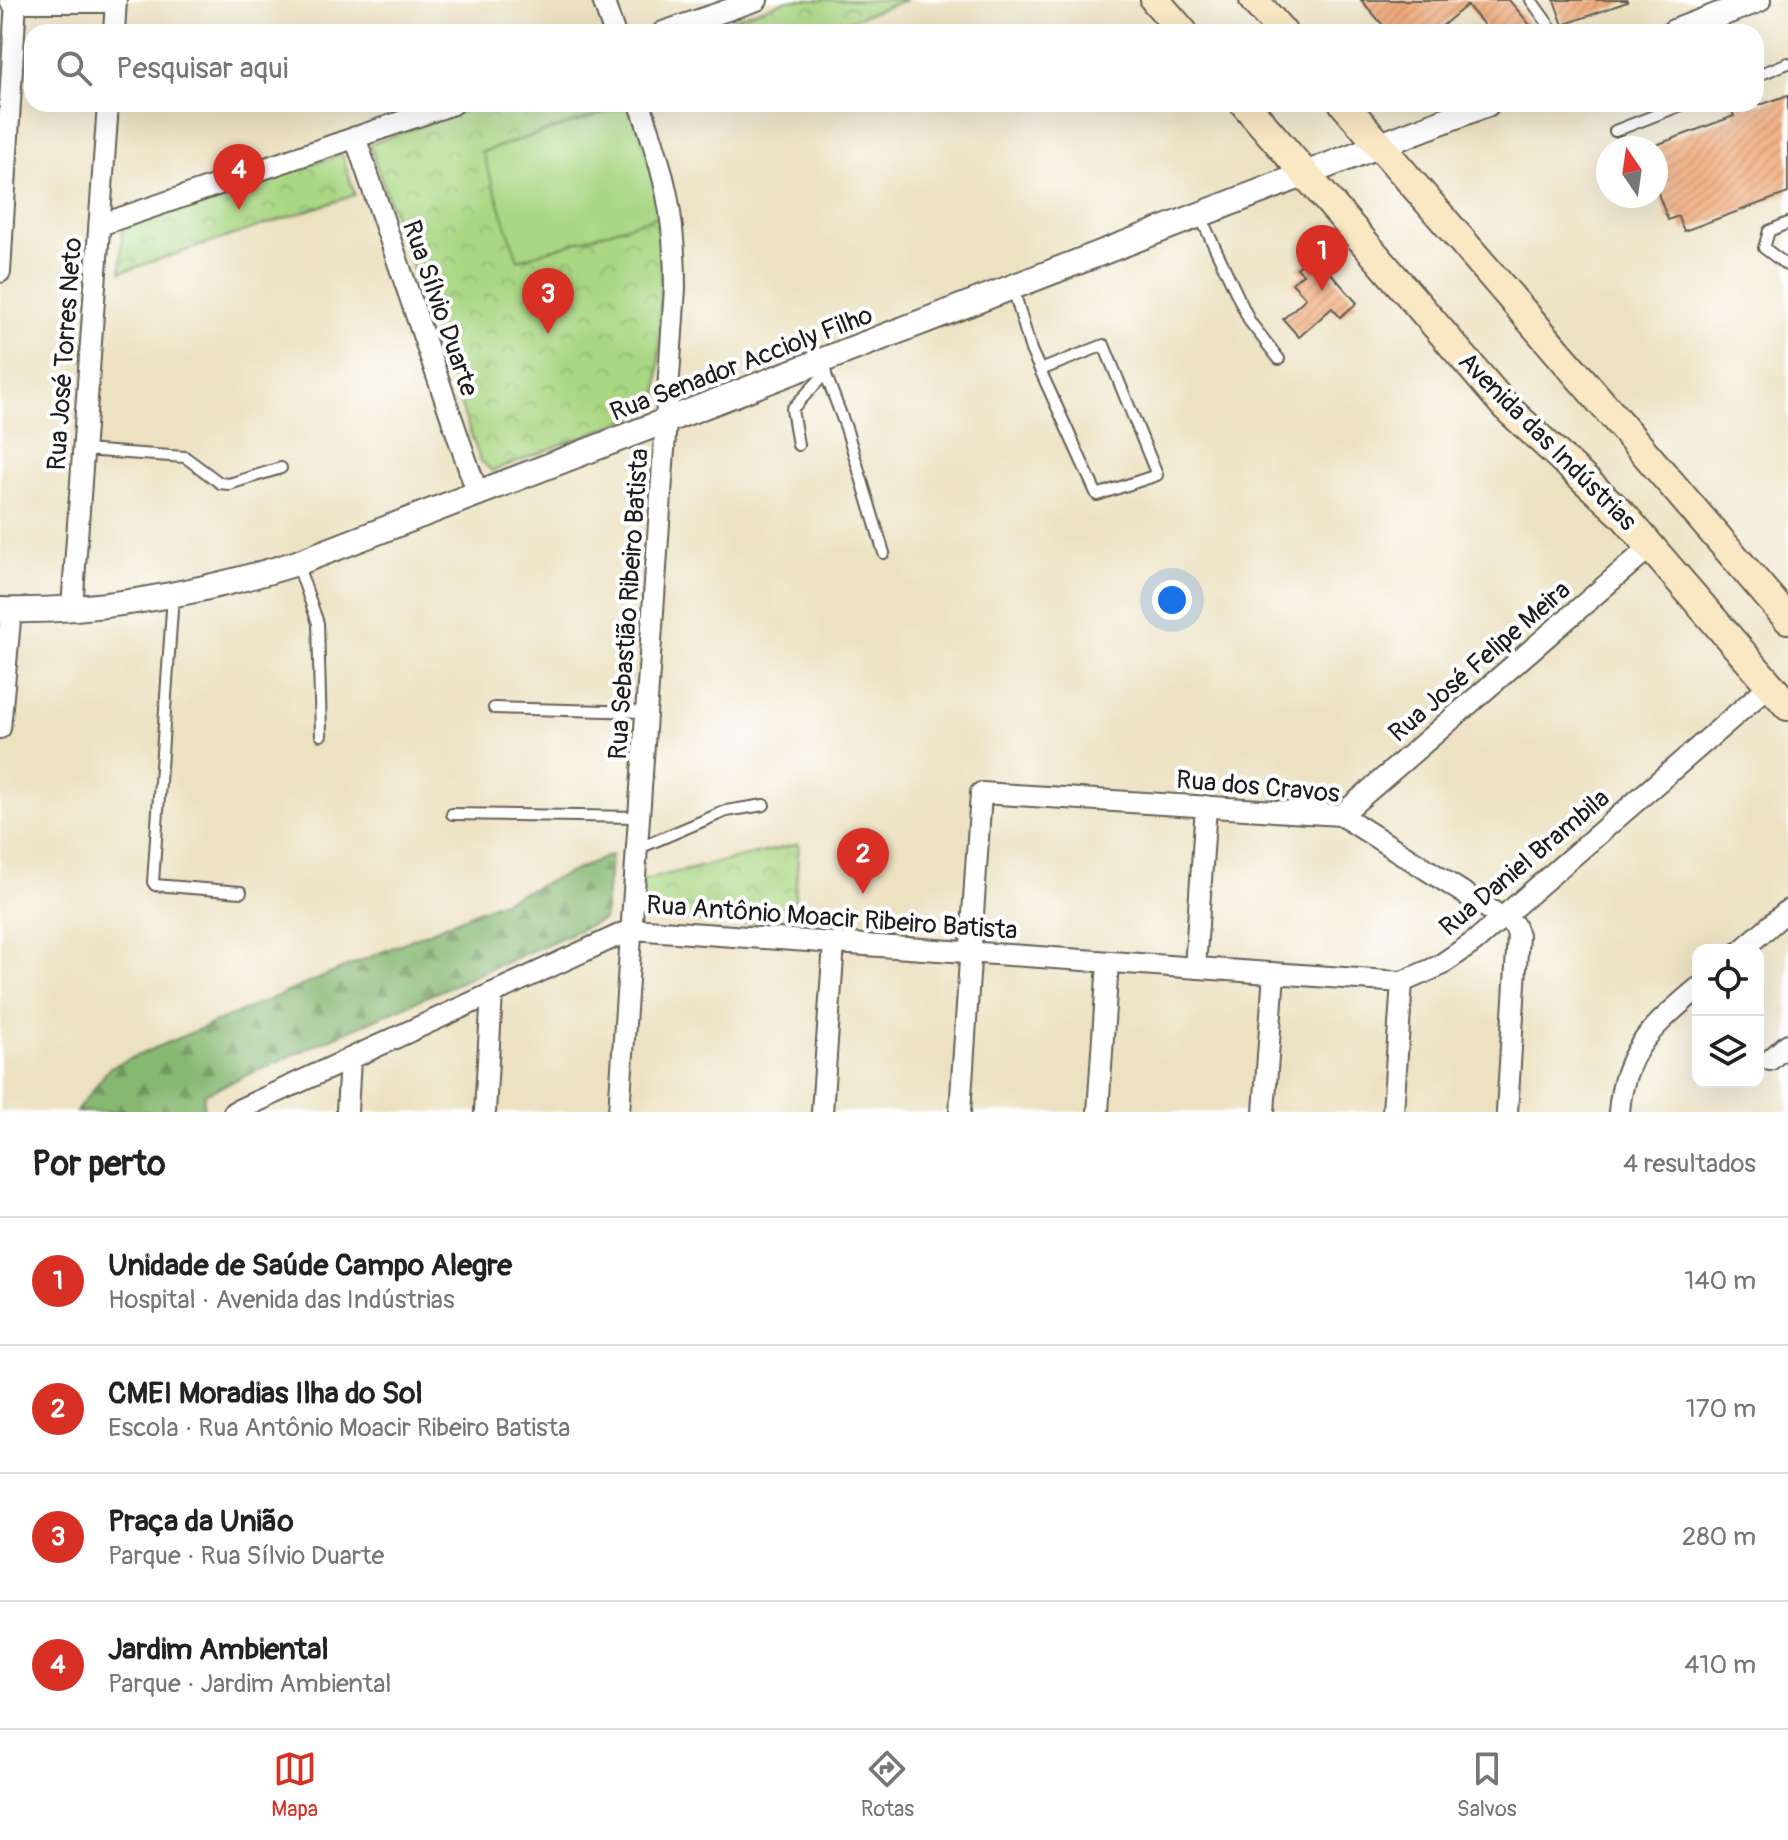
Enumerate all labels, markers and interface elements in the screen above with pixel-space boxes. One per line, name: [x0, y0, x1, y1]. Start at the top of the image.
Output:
search box: [24, 24, 1764, 112]
icon: search: [52, 46, 96, 90]
text: Pesquisar aqui: [116, 50, 288, 87]
north arrow: [1596, 136, 1668, 208]
pin: 4: [213, 144, 265, 210]
street label: Rua Sílvio Duarte: [395, 216, 485, 401]
pin: 1: [1296, 225, 1348, 291]
street label: Rua José Torres Neto: [41, 236, 89, 472]
pin: 3: [522, 268, 574, 334]
street label: Rua Senador Accioly Filho: [606, 299, 877, 429]
street label: Avenida das Indústrias: [1451, 346, 1643, 538]
street label: Rua Sebastião Ribeiro Batista: [602, 447, 656, 761]
street label: Rua José Felipe Meira: [1382, 574, 1577, 749]
your location: [1152, 580, 1192, 620]
street label: Rua dos Cravos: [1175, 764, 1341, 810]
street label: Rua Daniel Brambila: [1433, 782, 1616, 943]
pin: 2: [837, 828, 889, 894]
street label: Rua Antônio Moacir Ribeiro Batista: [645, 889, 1019, 947]
map controls: [1692, 944, 1764, 1088]
button: locate: [1692, 944, 1764, 1016]
button: layers: [1692, 1016, 1764, 1088]
text: Por perto: [32, 1143, 165, 1186]
text: 4 resultados: [1623, 1148, 1756, 1180]
text: Unidade de Saúde Campo Alegre: [108, 1247, 512, 1284]
text: 1: [53, 1265, 63, 1297]
text: 140 m: [1684, 1265, 1756, 1297]
text: Hospital · Avenida das Indústrias: [108, 1284, 455, 1316]
text: CMEI Moradias Ilha do Sol: [108, 1375, 423, 1412]
text: 2: [51, 1393, 65, 1425]
text: 170 m: [1686, 1393, 1756, 1425]
text: Escola · Rua Antônio Moacir Ribeiro Batista: [108, 1412, 570, 1444]
text: Praça da União: [108, 1503, 294, 1540]
text: 3: [51, 1521, 65, 1553]
text: 280 m: [1682, 1521, 1756, 1553]
text: Parque · Rua Sílvio Duarte: [108, 1540, 384, 1572]
text: Jardim Ambiental: [108, 1631, 329, 1668]
text: 4: [50, 1649, 66, 1681]
text: 410 m: [1684, 1649, 1756, 1681]
text: Parque · Jardim Ambiental: [108, 1668, 392, 1700]
tab: Mapa: [271, 1747, 318, 1823]
tab: Rotas: [861, 1747, 914, 1823]
tab: Salvos: [1457, 1747, 1517, 1823]

